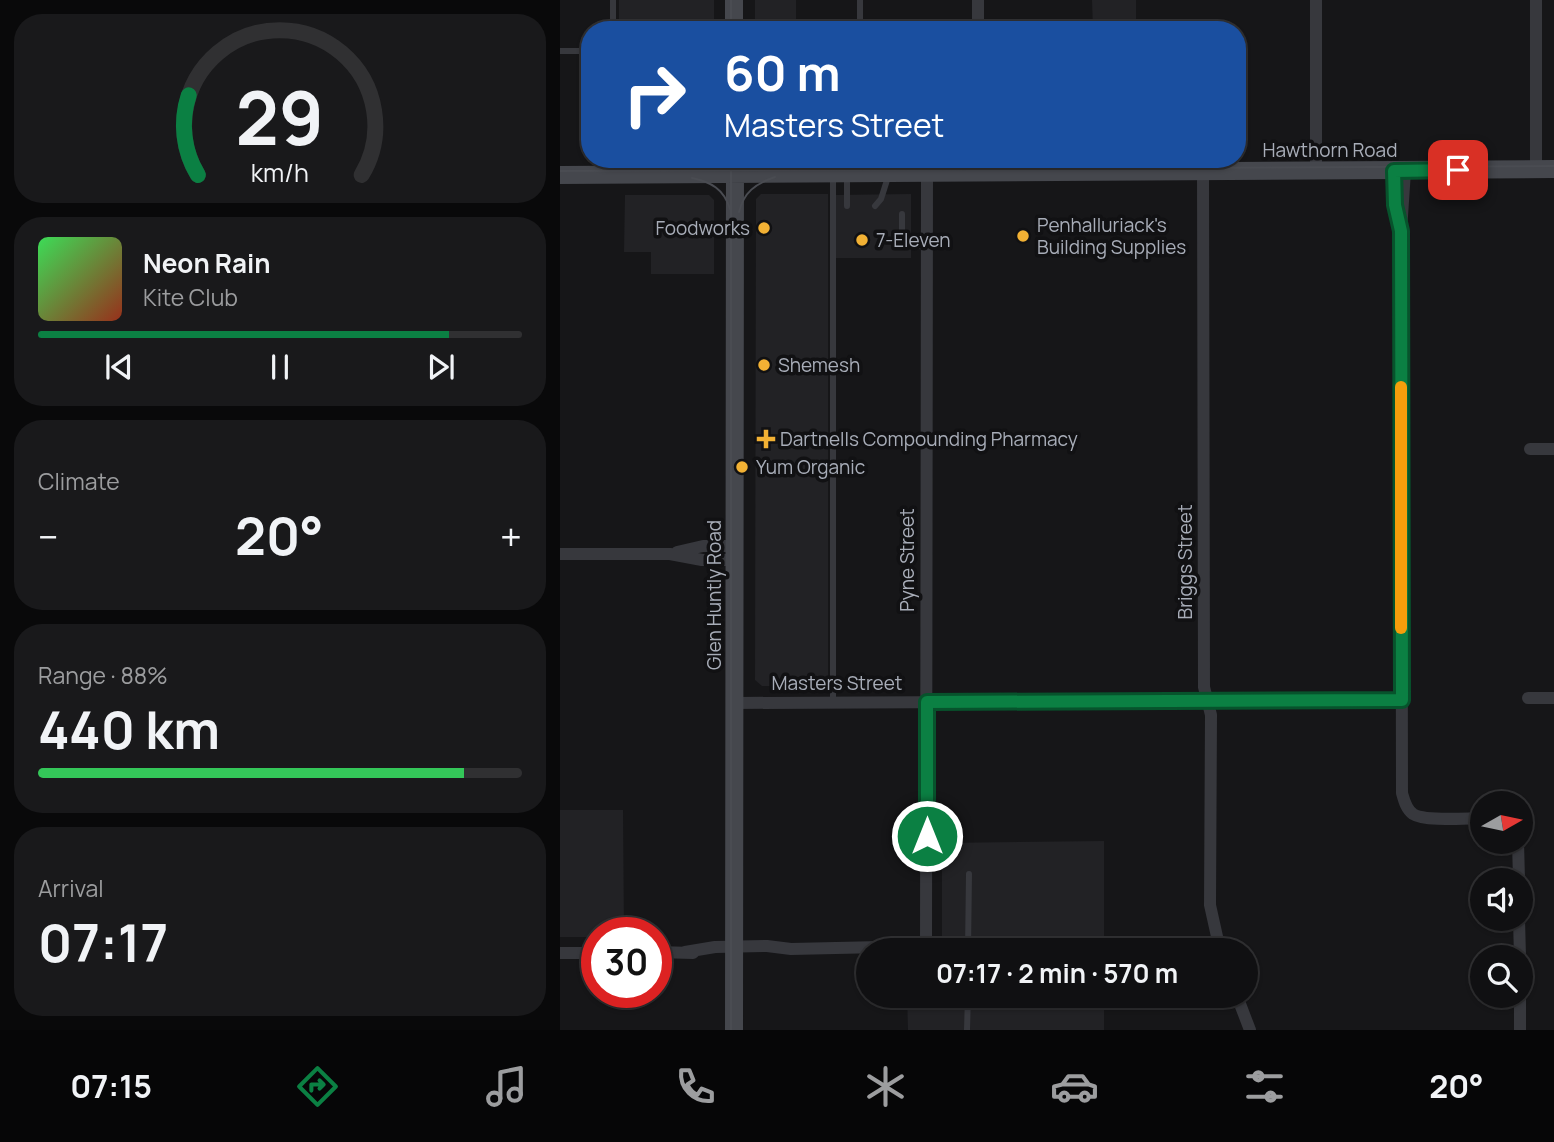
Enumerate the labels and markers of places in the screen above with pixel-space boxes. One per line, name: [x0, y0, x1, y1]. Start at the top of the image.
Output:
pin: [1428, 140, 1488, 200]
place label: Penhalluriack's Building Supplies: [1037, 212, 1186, 260]
place label: Foodworks: [655, 215, 750, 241]
marker: Foodworks: [756, 220, 772, 236]
place label: 7-Eleven: [876, 227, 951, 253]
marker: Penhalluriack's Building Supplies: [1015, 228, 1031, 244]
marker: 7-Eleven: [854, 232, 870, 248]
place label: Shemesh: [778, 352, 860, 378]
marker: Shemesh: [756, 357, 772, 373]
place label: Dartnells Compounding Pharmacy: [780, 426, 1078, 452]
marker: Dartnells Compounding Pharmacy: [758, 431, 774, 447]
place label: Yum Organic: [756, 454, 865, 480]
marker: Yum Organic: [734, 459, 750, 475]

